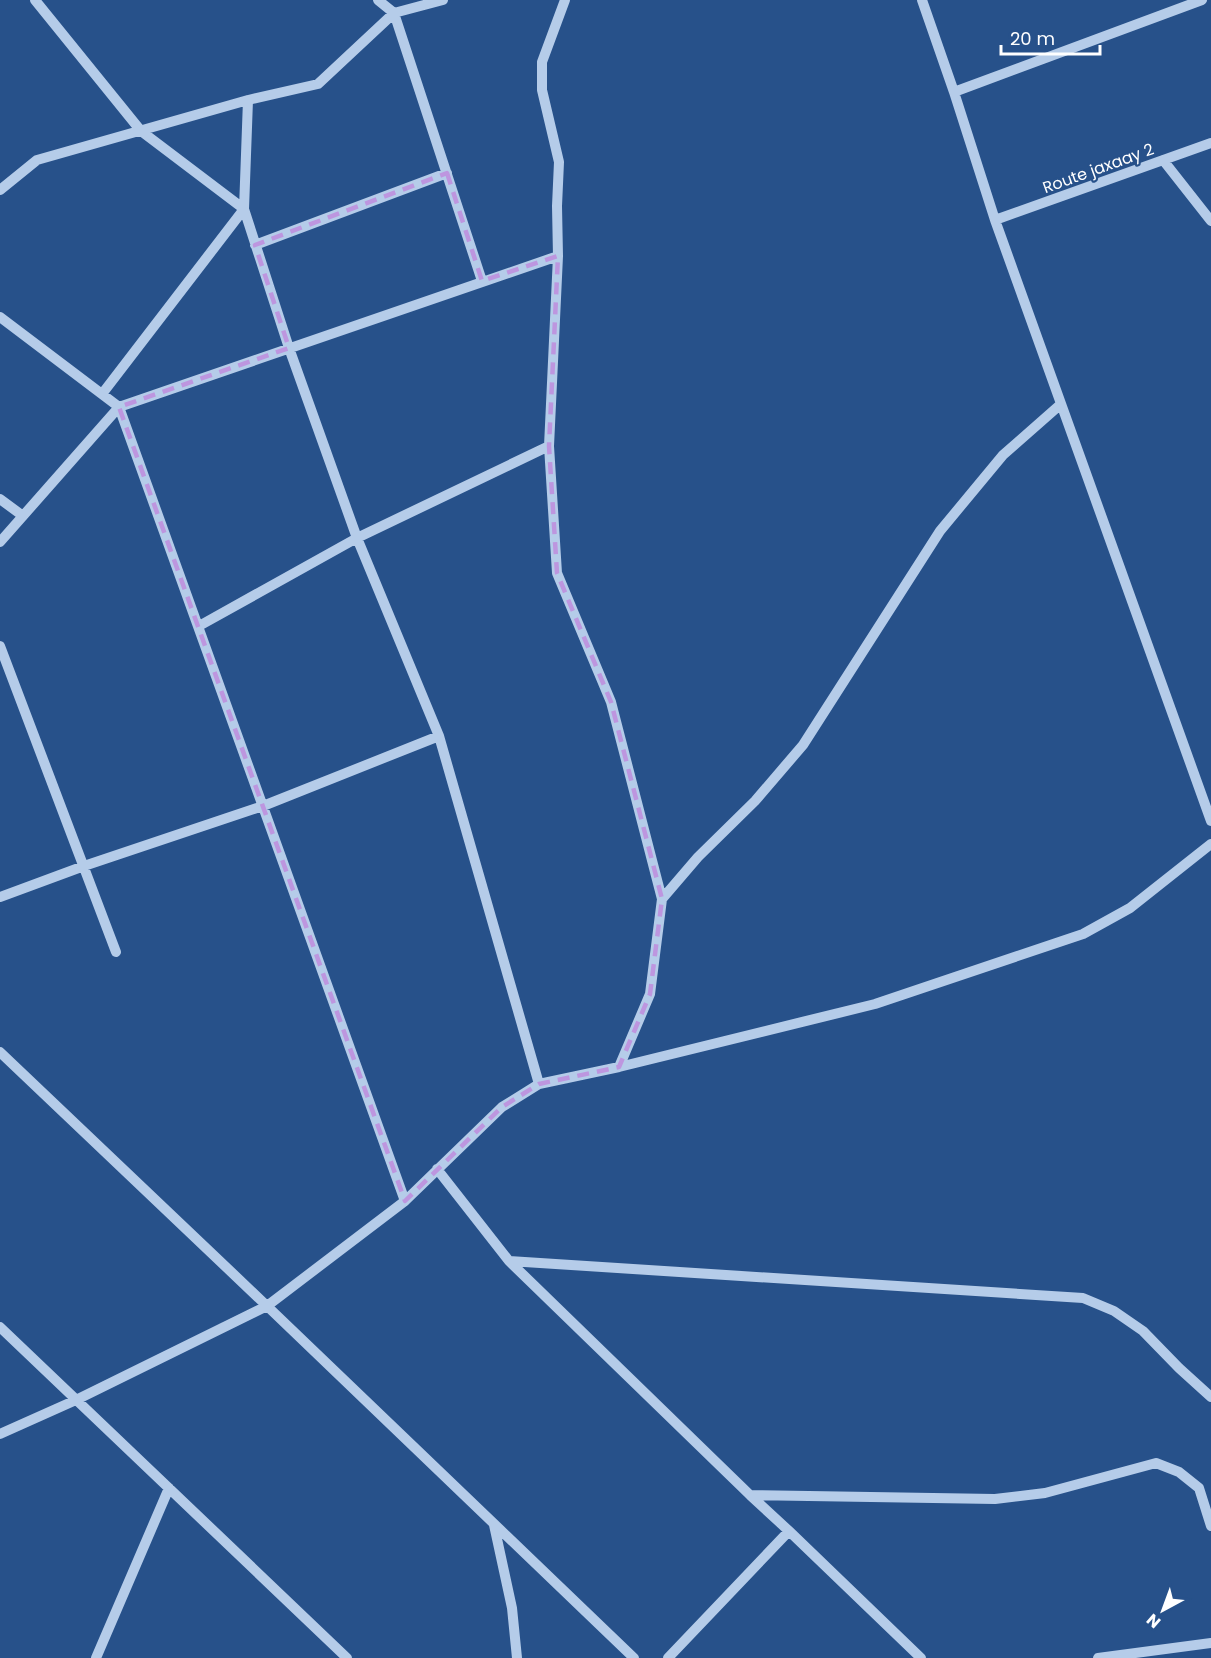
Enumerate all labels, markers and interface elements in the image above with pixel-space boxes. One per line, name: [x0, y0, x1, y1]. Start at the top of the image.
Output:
scale bar: [1001, 18, 1100, 56]
text: 20 m: [1010, 26, 1055, 51]
street label: Route jaxaay 2: [1039, 138, 1157, 199]
north arrow: [1133, 1580, 1193, 1640]
text: N: [1141, 1608, 1166, 1634]

